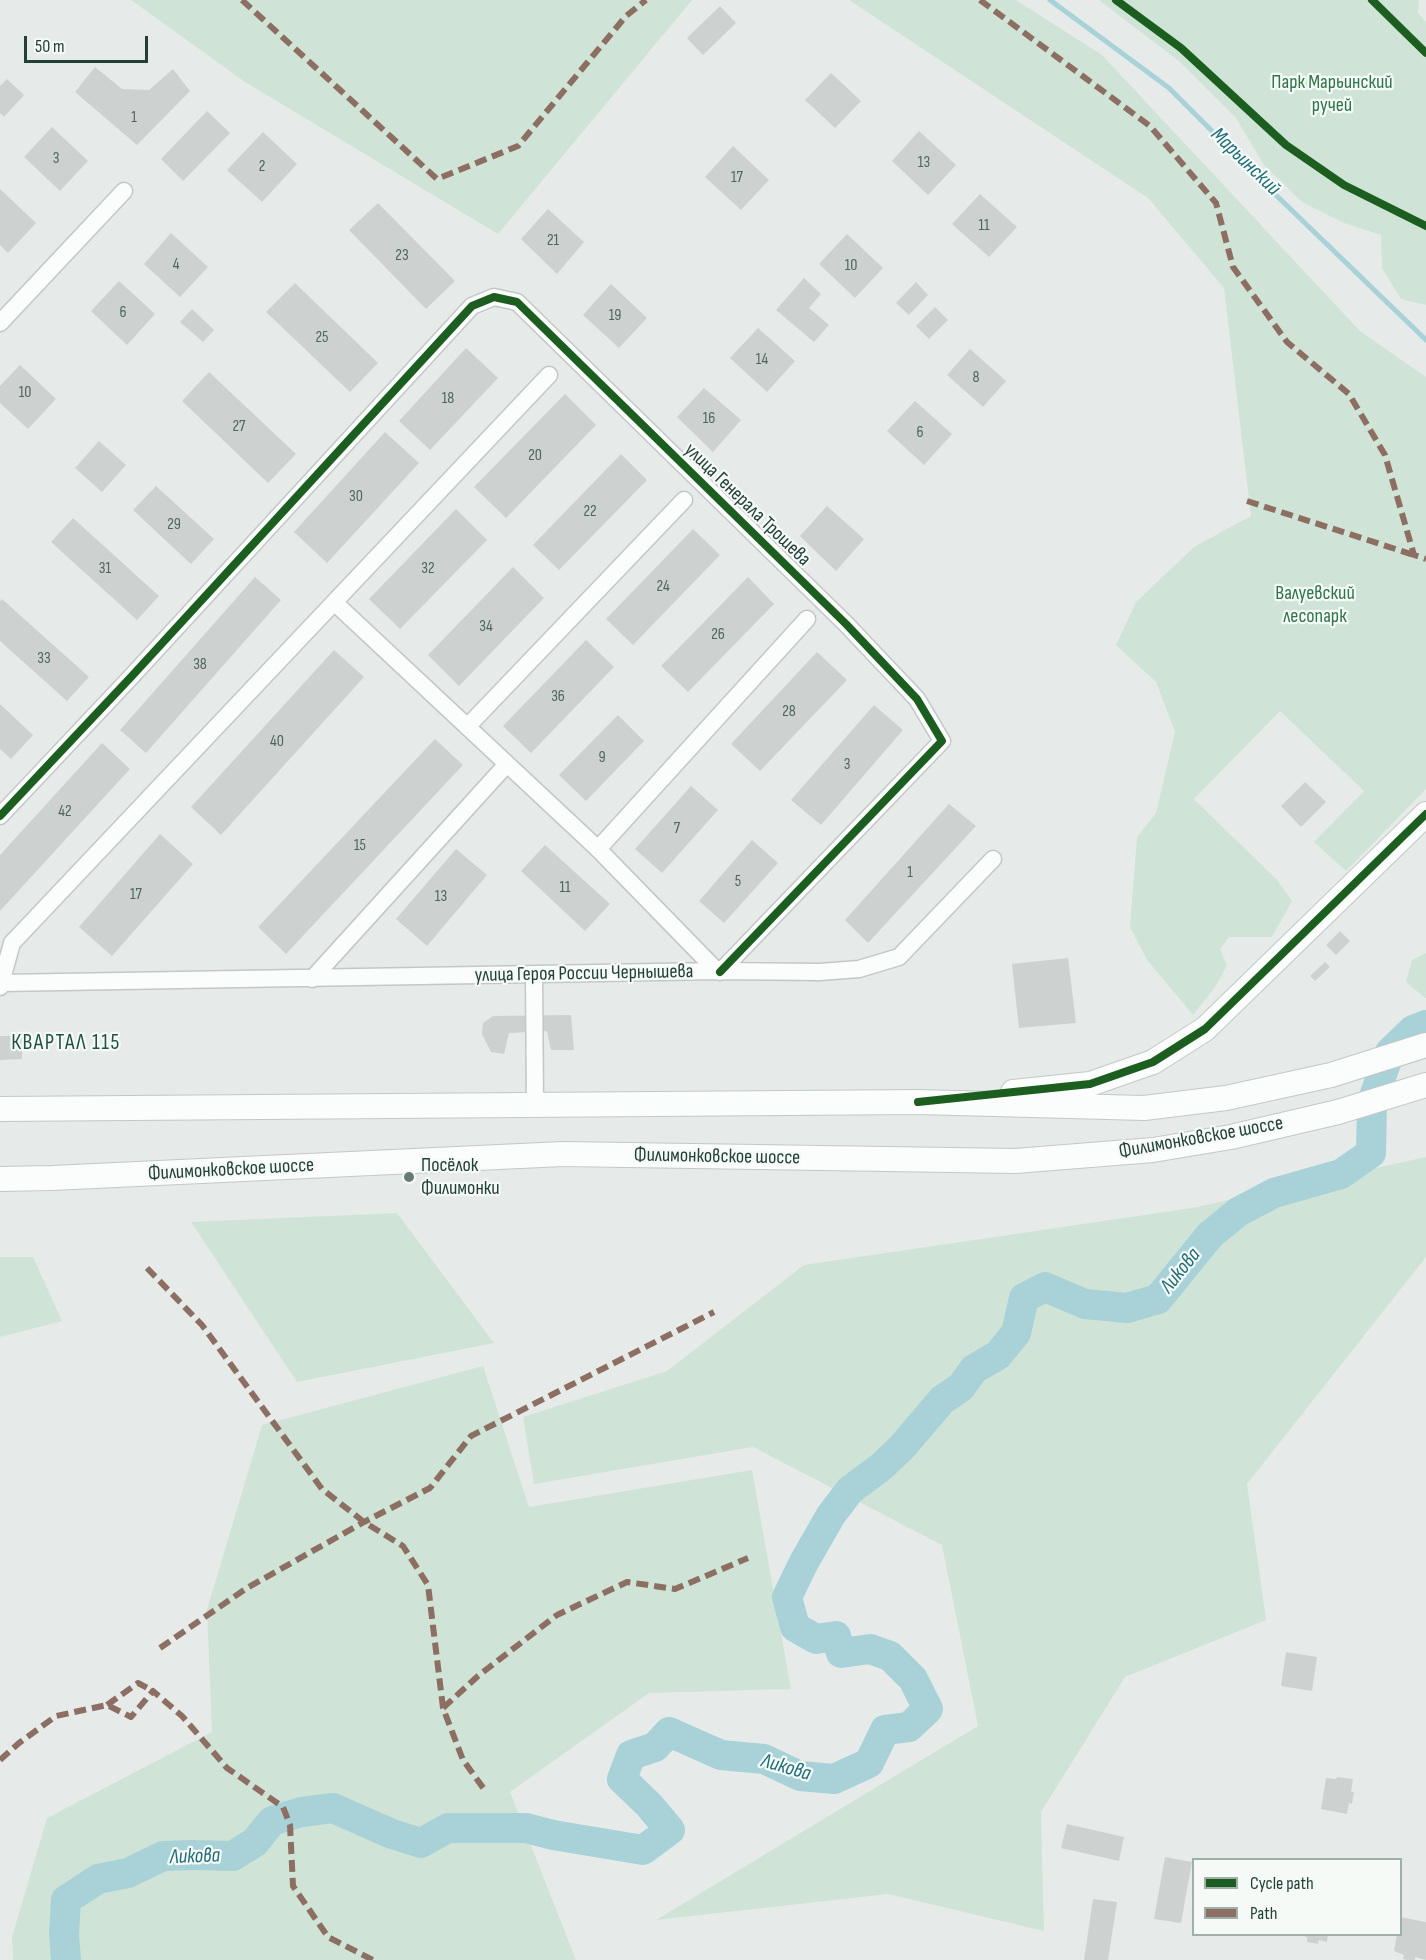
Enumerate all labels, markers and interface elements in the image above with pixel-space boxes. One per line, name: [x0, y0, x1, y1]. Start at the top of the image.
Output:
scale bar: [27, 24, 152, 62]
text: 50 m: [35, 36, 65, 57]
park label: Парк Марьинский ручей: [1271, 71, 1393, 118]
house number: 1: [131, 108, 137, 128]
water label: Марьинский: [1205, 123, 1285, 201]
house number: 3: [53, 149, 59, 169]
house number: 13: [918, 153, 930, 173]
house number: 2: [259, 157, 265, 177]
house number: 17: [731, 168, 743, 188]
house number: 11: [978, 216, 990, 236]
house number: 21: [547, 231, 559, 251]
house number: 23: [395, 246, 409, 266]
house number: 4: [173, 255, 179, 275]
house number: 10: [845, 256, 857, 276]
house number: 6: [119, 303, 127, 323]
house number: 19: [609, 306, 621, 326]
house number: 25: [315, 328, 329, 348]
house number: 14: [756, 350, 768, 370]
house number: 8: [972, 368, 980, 388]
house number: 10: [19, 383, 31, 403]
house number: 18: [442, 389, 454, 409]
house number: 16: [703, 409, 715, 429]
house number: 27: [232, 417, 246, 437]
house number: 6: [916, 423, 924, 443]
street label: улица Генерала Трошева: [679, 438, 815, 572]
house number: 20: [528, 446, 542, 466]
house number: 30: [349, 487, 363, 507]
house number: 22: [583, 502, 597, 522]
house number: 29: [167, 515, 181, 535]
house number: 31: [99, 559, 111, 579]
house number: 32: [421, 559, 435, 579]
house number: 24: [656, 577, 670, 597]
park label: Валуевский лесопарк: [1275, 582, 1355, 629]
house number: 34: [479, 617, 493, 637]
house number: 26: [711, 625, 725, 645]
house number: 33: [37, 649, 51, 669]
house number: 38: [193, 655, 207, 675]
house number: 36: [551, 687, 565, 707]
house number: 28: [782, 702, 796, 722]
house number: 40: [270, 732, 284, 752]
house number: 9: [598, 748, 606, 768]
house number: 3: [844, 755, 850, 775]
house number: 42: [58, 802, 72, 822]
house number: 7: [674, 819, 680, 839]
house number: 15: [354, 836, 366, 856]
house number: 1: [907, 863, 913, 883]
house number: 5: [735, 872, 741, 892]
house number: 11: [559, 878, 571, 898]
house number: 17: [130, 885, 142, 905]
house number: 13: [435, 887, 447, 907]
street label: улица Героя России Чернышева: [474, 960, 694, 988]
district label: КВАРТАЛ 115: [11, 1030, 121, 1056]
street label: Филимонковское шоссе: [1117, 1112, 1285, 1164]
street label: Филимонковское шоссе: [634, 1144, 800, 1170]
street label: Филимонковское шоссе: [147, 1154, 315, 1186]
place label: Посёлок Филимонки: [421, 1154, 500, 1201]
marker: Посёлок Филимонки: [402, 1170, 416, 1184]
water label: Ликова: [1155, 1243, 1207, 1299]
water label: Ликова: [758, 1749, 814, 1787]
water label: Ликова: [169, 1844, 221, 1870]
legend: [1192, 1858, 1402, 1936]
text: Cycle path: [1250, 1873, 1314, 1894]
text: Path: [1250, 1903, 1278, 1924]

